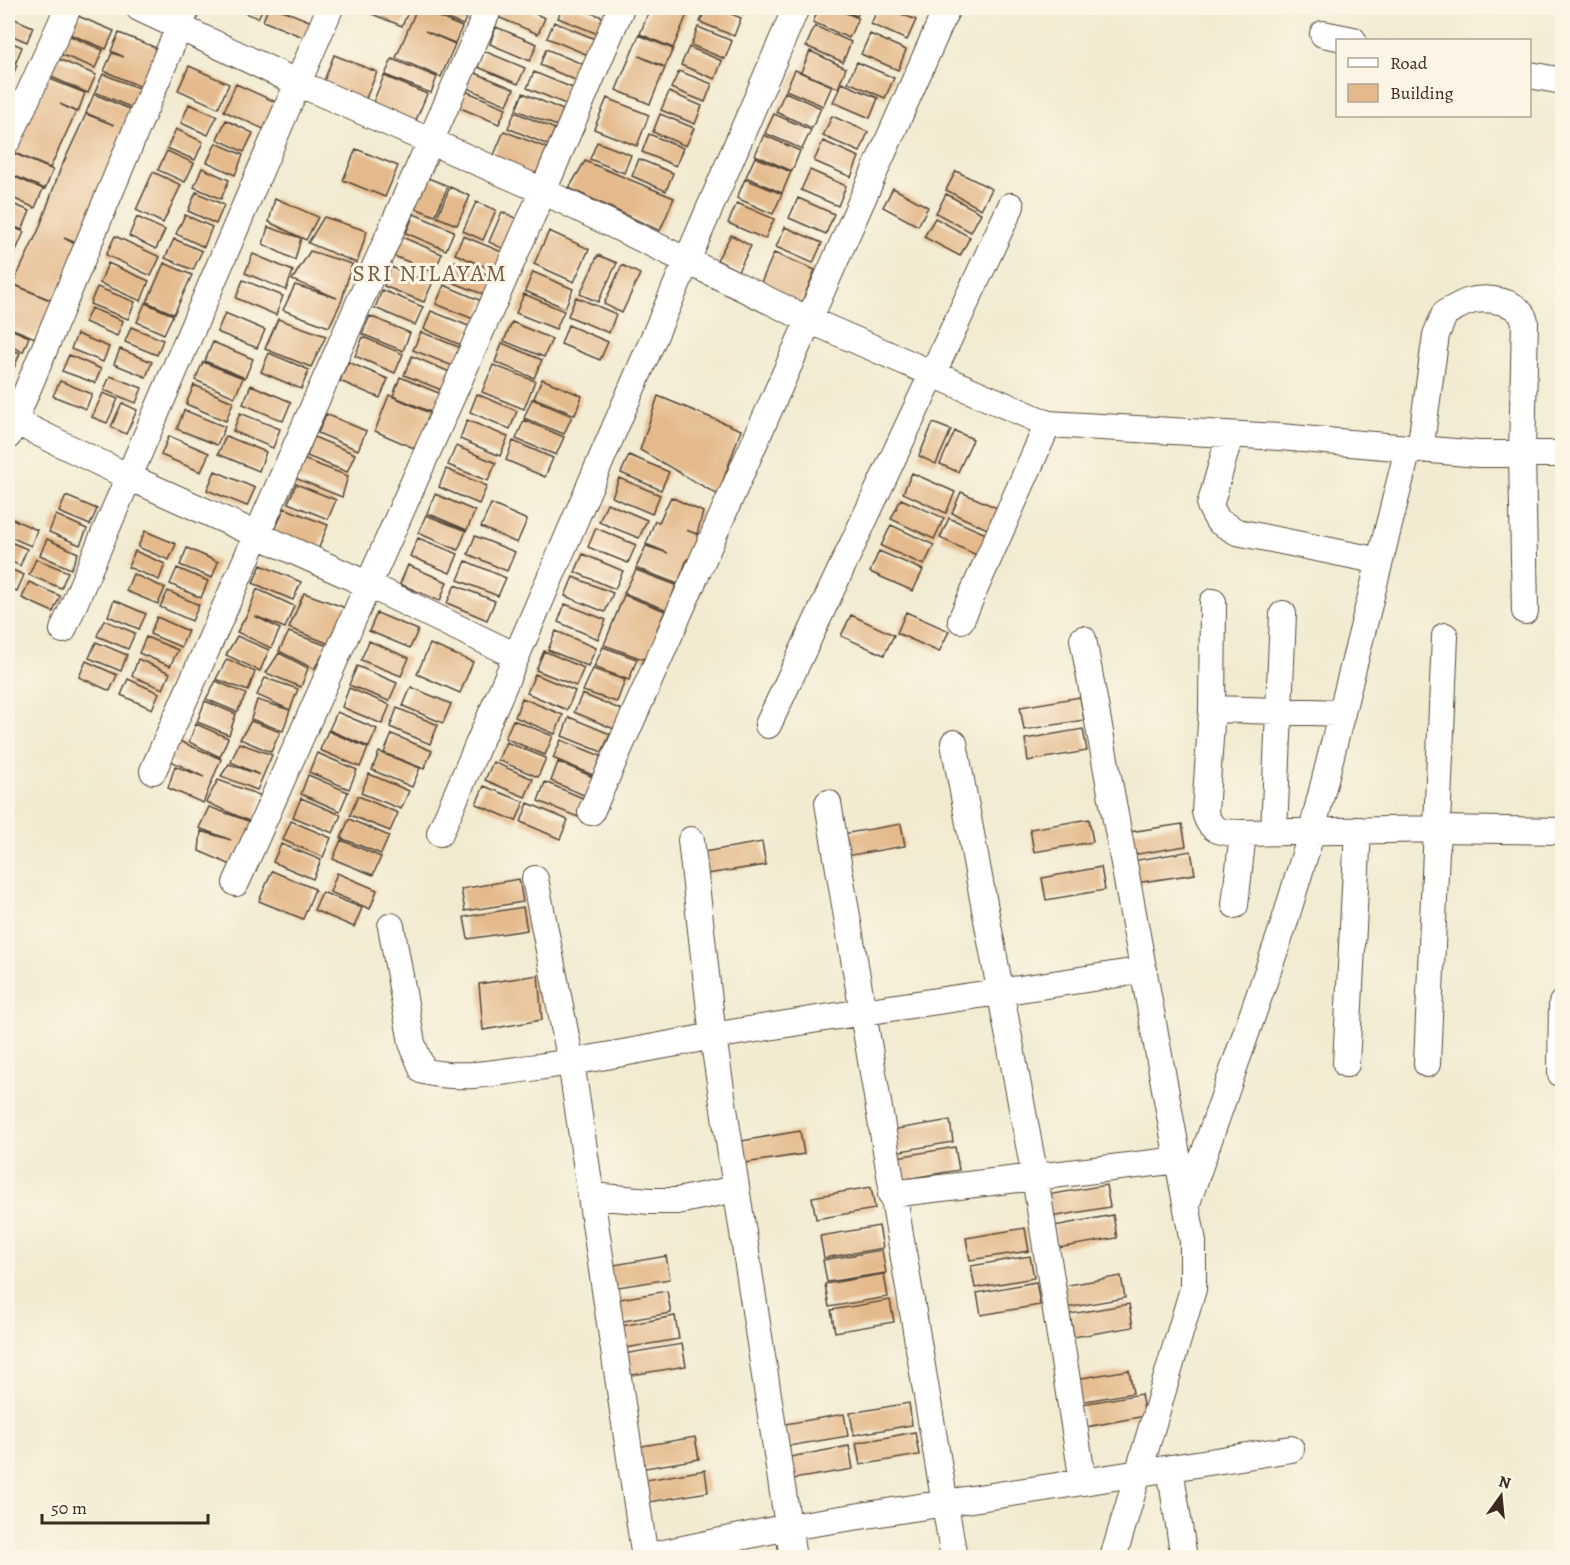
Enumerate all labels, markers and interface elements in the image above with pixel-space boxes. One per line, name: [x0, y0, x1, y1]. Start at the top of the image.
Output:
legend: [1336, 39, 1531, 117]
text: Road: [1390, 51, 1428, 75]
text: Building: [1390, 81, 1454, 105]
district label: SRI NILAYAM: [352, 257, 508, 289]
north arrow: [1471, 1466, 1531, 1526]
text: N: [1496, 1470, 1513, 1495]
scale bar: [42, 1487, 208, 1525]
text: 50 m: [51, 1496, 87, 1520]

